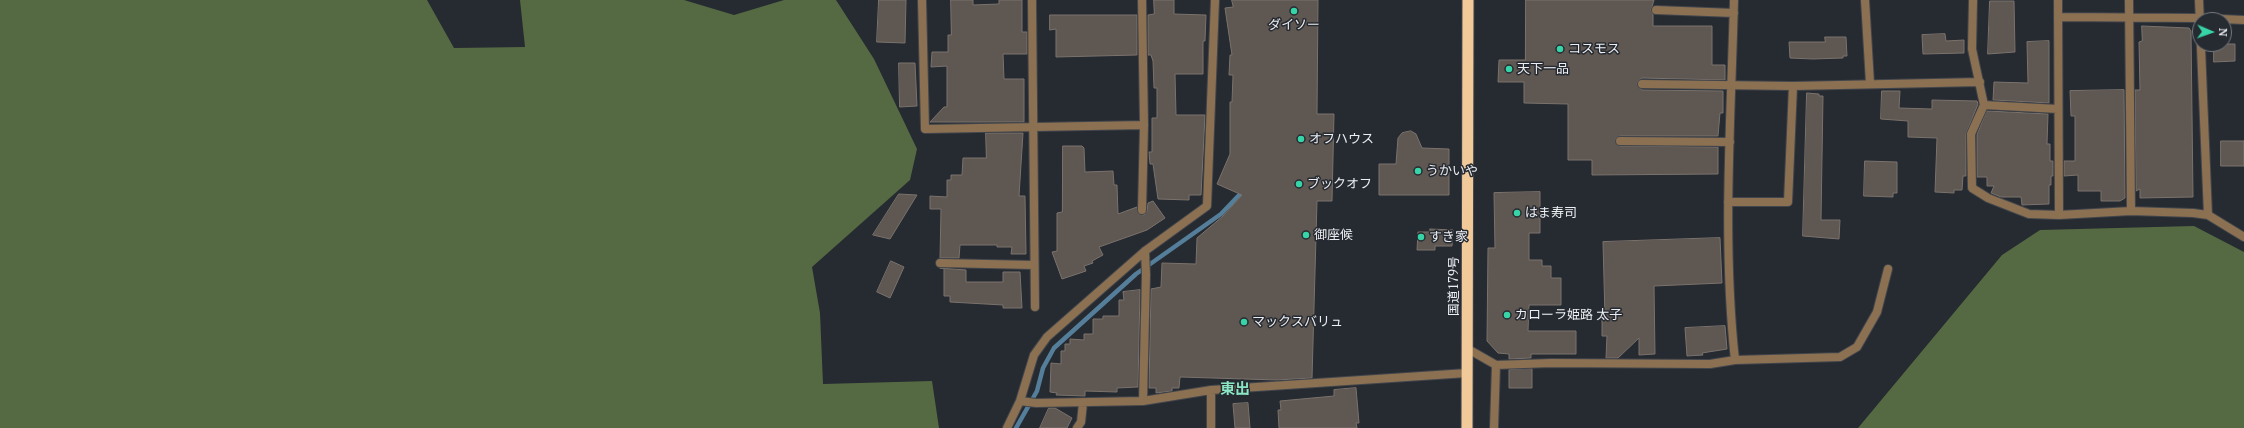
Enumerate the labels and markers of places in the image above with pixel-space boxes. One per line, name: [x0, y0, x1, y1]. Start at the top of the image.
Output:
marker: ダイソー: [1289, 6, 1299, 16]
place label: ダイソー: [1268, 17, 1320, 33]
place label: コスモス: [1568, 41, 1620, 57]
marker: コスモス: [1555, 44, 1565, 54]
place label: 天下一品: [1517, 61, 1569, 77]
marker: 天下一品: [1504, 64, 1514, 74]
place label: オフハウス: [1309, 131, 1374, 147]
marker: オフハウス: [1296, 134, 1306, 144]
place label: うかいや: [1426, 163, 1478, 179]
marker: うかいや: [1413, 166, 1423, 176]
place label: ブックオフ: [1307, 176, 1372, 192]
marker: ブックオフ: [1294, 179, 1304, 189]
place label: はま寿司: [1525, 205, 1577, 221]
marker: はま寿司: [1512, 208, 1522, 218]
place label: 御座候: [1314, 227, 1353, 243]
place label: すき家: [1429, 229, 1468, 245]
marker: 御座候: [1301, 230, 1311, 240]
marker: すき家: [1416, 232, 1426, 242]
place label: カローラ姫路 太子: [1515, 307, 1622, 323]
marker: カローラ姫路 太子: [1502, 310, 1512, 320]
place label: マックスバリュ: [1252, 314, 1343, 330]
marker: マックスバリュ: [1239, 317, 1249, 327]

